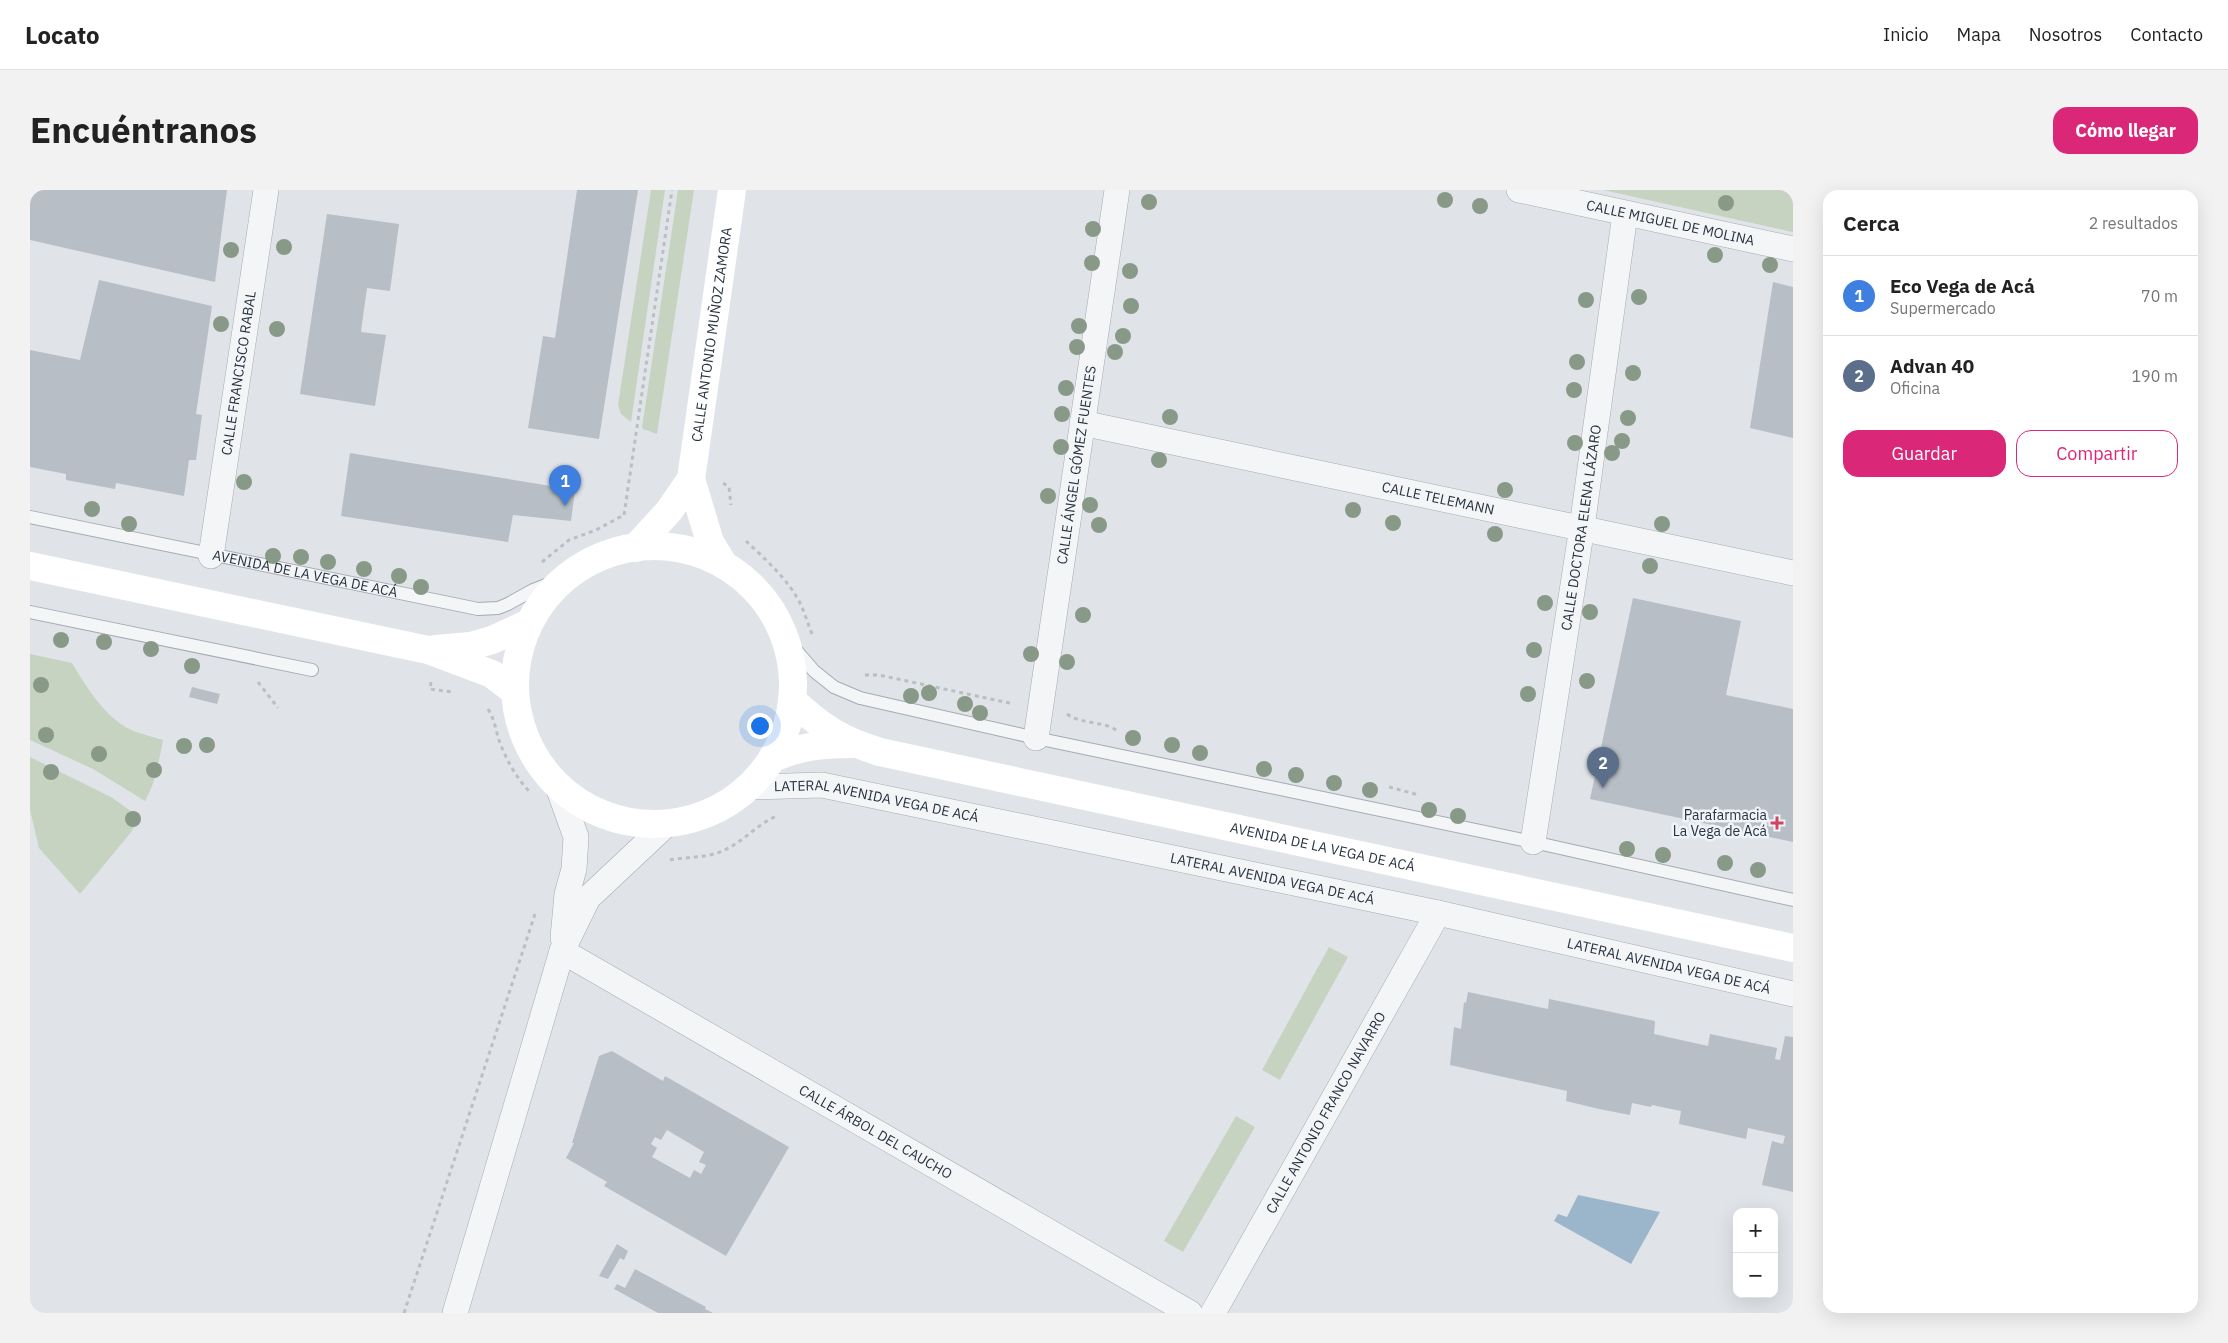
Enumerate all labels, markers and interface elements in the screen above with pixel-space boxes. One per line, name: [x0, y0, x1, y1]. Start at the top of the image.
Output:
text: Locato: [25, 19, 100, 51]
text: Inicio: [1883, 23, 1929, 46]
text: Mapa: [1957, 23, 2001, 46]
text: Nosotros: [2029, 23, 2102, 46]
text: Contacto: [2130, 23, 2203, 46]
text: Encuéntranos: [30, 107, 257, 153]
button: Cómo llegar: [2053, 107, 2198, 154]
street label: CALLE MIGUEL DE MOLINA: [1585, 196, 1756, 249]
text: Cerca: [1843, 209, 1900, 237]
text: 2 resultados: [2089, 213, 2178, 233]
street label: CALLE ANTONIO MUÑOZ ZAMORA: [687, 226, 736, 443]
text: Eco Vega de Acá: [1890, 274, 2035, 298]
text: 1: [1854, 286, 1864, 306]
text: 70 m: [2141, 286, 2178, 306]
street label: CALLE FRANCISCO RABAL: [217, 290, 260, 457]
text: Supermercado: [1890, 298, 1996, 318]
text: Advan 40: [1890, 354, 1974, 378]
street label: CALLE ÁNGEL GÓMEZ FUENTES: [1053, 364, 1100, 566]
text: 2: [1854, 366, 1864, 386]
text: 190 m: [2131, 366, 2178, 386]
text: Oficina: [1890, 378, 1940, 398]
street label: CALLE DOCTORA ELENA LÁZARO: [1557, 424, 1605, 632]
button: Guardar: [1843, 430, 2006, 477]
button: Compartir: [2016, 430, 2178, 477]
pin: 1: [549, 465, 581, 506]
street label: CALLE TELEMANN: [1380, 477, 1496, 519]
street label: AVENIDA DE LA VEGA DE ACÁ: [211, 546, 400, 601]
your location: [747, 713, 773, 739]
pin: 2: [1587, 747, 1619, 788]
street label: LATERAL AVENIDA VEGA DE ACÁ: [774, 776, 981, 826]
place label: Parafarmacia La Vega de Acá: [1673, 806, 1768, 840]
marker: Parafarmacia La Vega de Acá: [1771, 817, 1783, 829]
street label: AVENIDA DE LA VEGA DE ACÁ: [1228, 818, 1417, 876]
street label: LATERAL AVENIDA VEGA DE ACÁ: [1169, 849, 1376, 909]
street label: LATERAL AVENIDA VEGA DE ACÁ: [1565, 934, 1773, 998]
street label: CALLE ANTONIO FRANCO NAVARRO: [1262, 1008, 1390, 1217]
street label: CALLE ÁRBOL DEL CAUCHO: [796, 1081, 956, 1183]
map controls: [1733, 1208, 1778, 1298]
button: +: [1733, 1208, 1778, 1253]
button: −: [1733, 1253, 1778, 1298]

